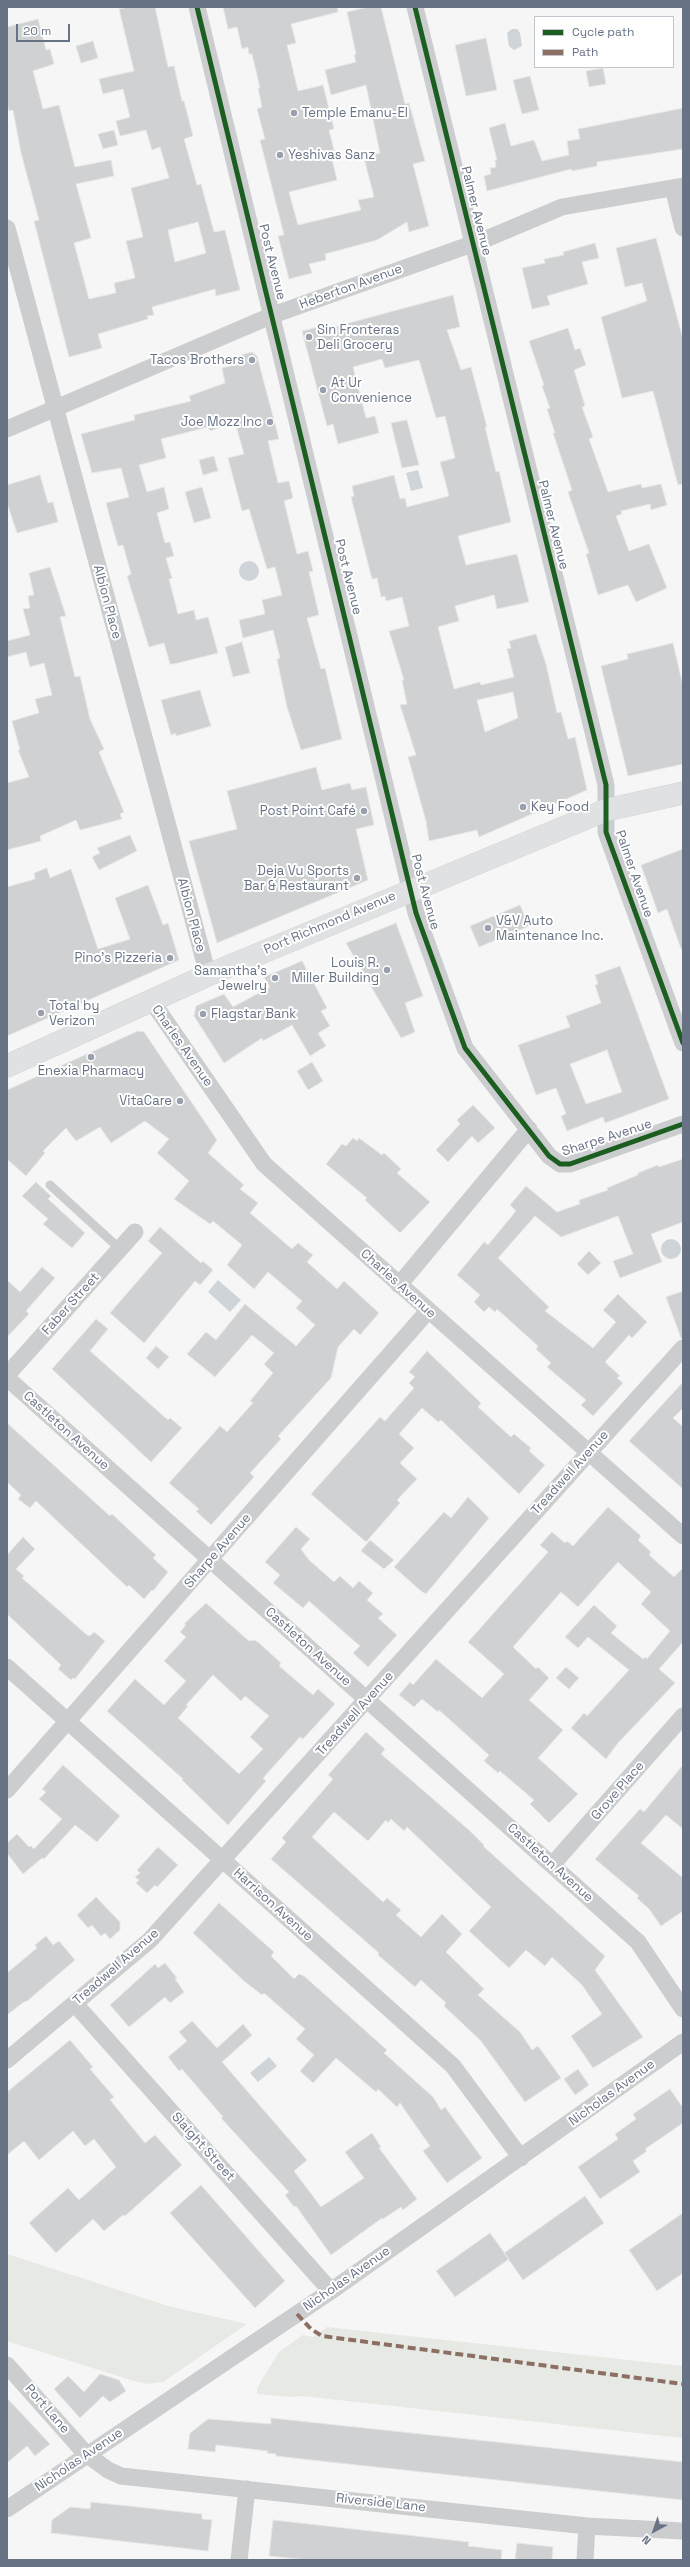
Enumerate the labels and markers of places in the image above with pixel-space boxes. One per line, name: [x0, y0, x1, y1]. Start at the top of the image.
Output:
place label: Temple Emanu-El: [302, 105, 408, 121]
marker: Temple Emanu-El: [289, 108, 299, 118]
place label: Yeshivas Sanz: [288, 147, 375, 163]
marker: Yeshivas Sanz: [275, 150, 285, 160]
place label: Sin Fronteras Deli Grocery: [317, 322, 399, 353]
marker: Sin Fronteras Deli Grocery: [304, 332, 314, 342]
place label: Tacos Brothers: [150, 352, 244, 368]
marker: Tacos Brothers: [247, 355, 257, 365]
place label: At Ur Convenience: [331, 375, 412, 406]
marker: At Ur Convenience: [318, 385, 328, 395]
place label: Joe Mozz Inc: [181, 414, 262, 430]
marker: Joe Mozz Inc: [265, 417, 275, 427]
place label: Key Food: [531, 799, 589, 815]
marker: Key Food: [518, 802, 528, 812]
place label: Post Point Café: [260, 803, 356, 819]
marker: Post Point Café: [359, 806, 369, 816]
place label: Deja Vu Sports Bar & Restaurant: [244, 863, 349, 894]
marker: Deja Vu Sports Bar & Restaurant: [352, 873, 362, 883]
place label: V&V Auto Maintenance Inc.: [496, 913, 603, 944]
marker: V&V Auto Maintenance Inc.: [483, 923, 493, 933]
place label: Pino's Pizzeria: [74, 950, 162, 966]
marker: Pino's Pizzeria: [165, 953, 175, 963]
place label: Louis R. Miller Building: [291, 955, 379, 986]
place label: Samantha's Jewelry: [194, 963, 267, 994]
marker: Louis R. Miller Building: [382, 965, 392, 975]
marker: Samantha's Jewelry: [270, 973, 280, 983]
place label: Total by Verizon: [49, 998, 99, 1029]
place label: Flagstar Bank: [211, 1006, 296, 1022]
marker: Total by Verizon: [36, 1008, 46, 1018]
marker: Flagstar Bank: [198, 1009, 208, 1019]
marker: Enexia Pharmacy: [86, 1052, 96, 1062]
place label: Enexia Pharmacy: [38, 1063, 144, 1079]
place label: VitaCare: [119, 1093, 172, 1109]
marker: VitaCare: [175, 1096, 185, 1106]

